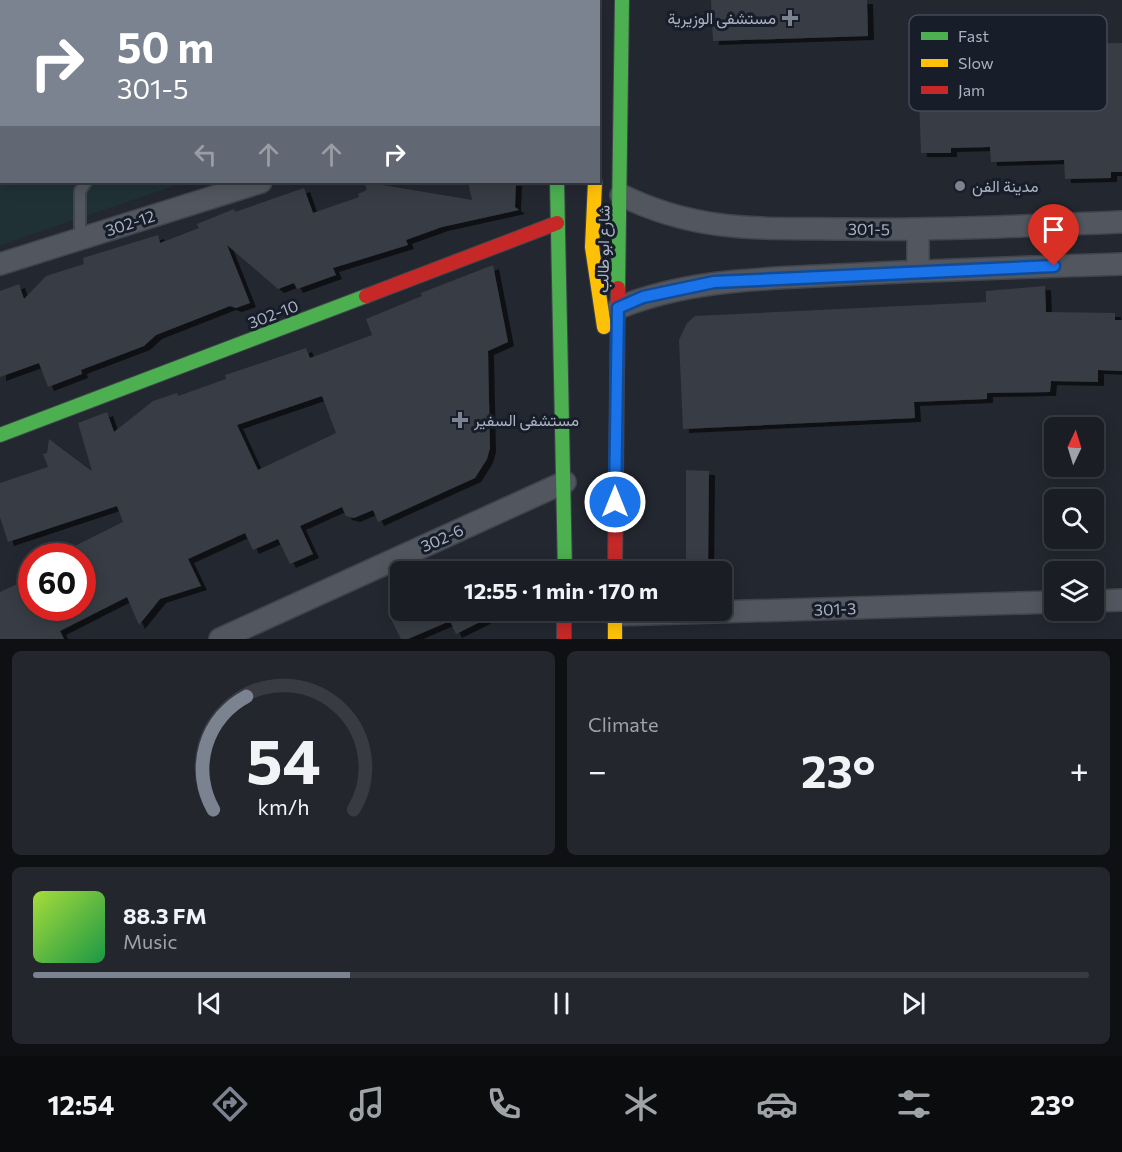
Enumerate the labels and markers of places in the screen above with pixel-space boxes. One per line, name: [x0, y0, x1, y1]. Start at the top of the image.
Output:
place label: مستشفى الوزيرية: [667, 8, 776, 29]
marker: مستشفى الوزيرية: [781, 9, 799, 27]
place label: مدينة الفن: [972, 176, 1039, 197]
marker: مدينة الفن: [953, 179, 967, 193]
pin: [1028, 204, 1079, 266]
place label: مستشفى السفير: [473, 410, 579, 431]
marker: مستشفى السفير: [451, 411, 469, 429]

